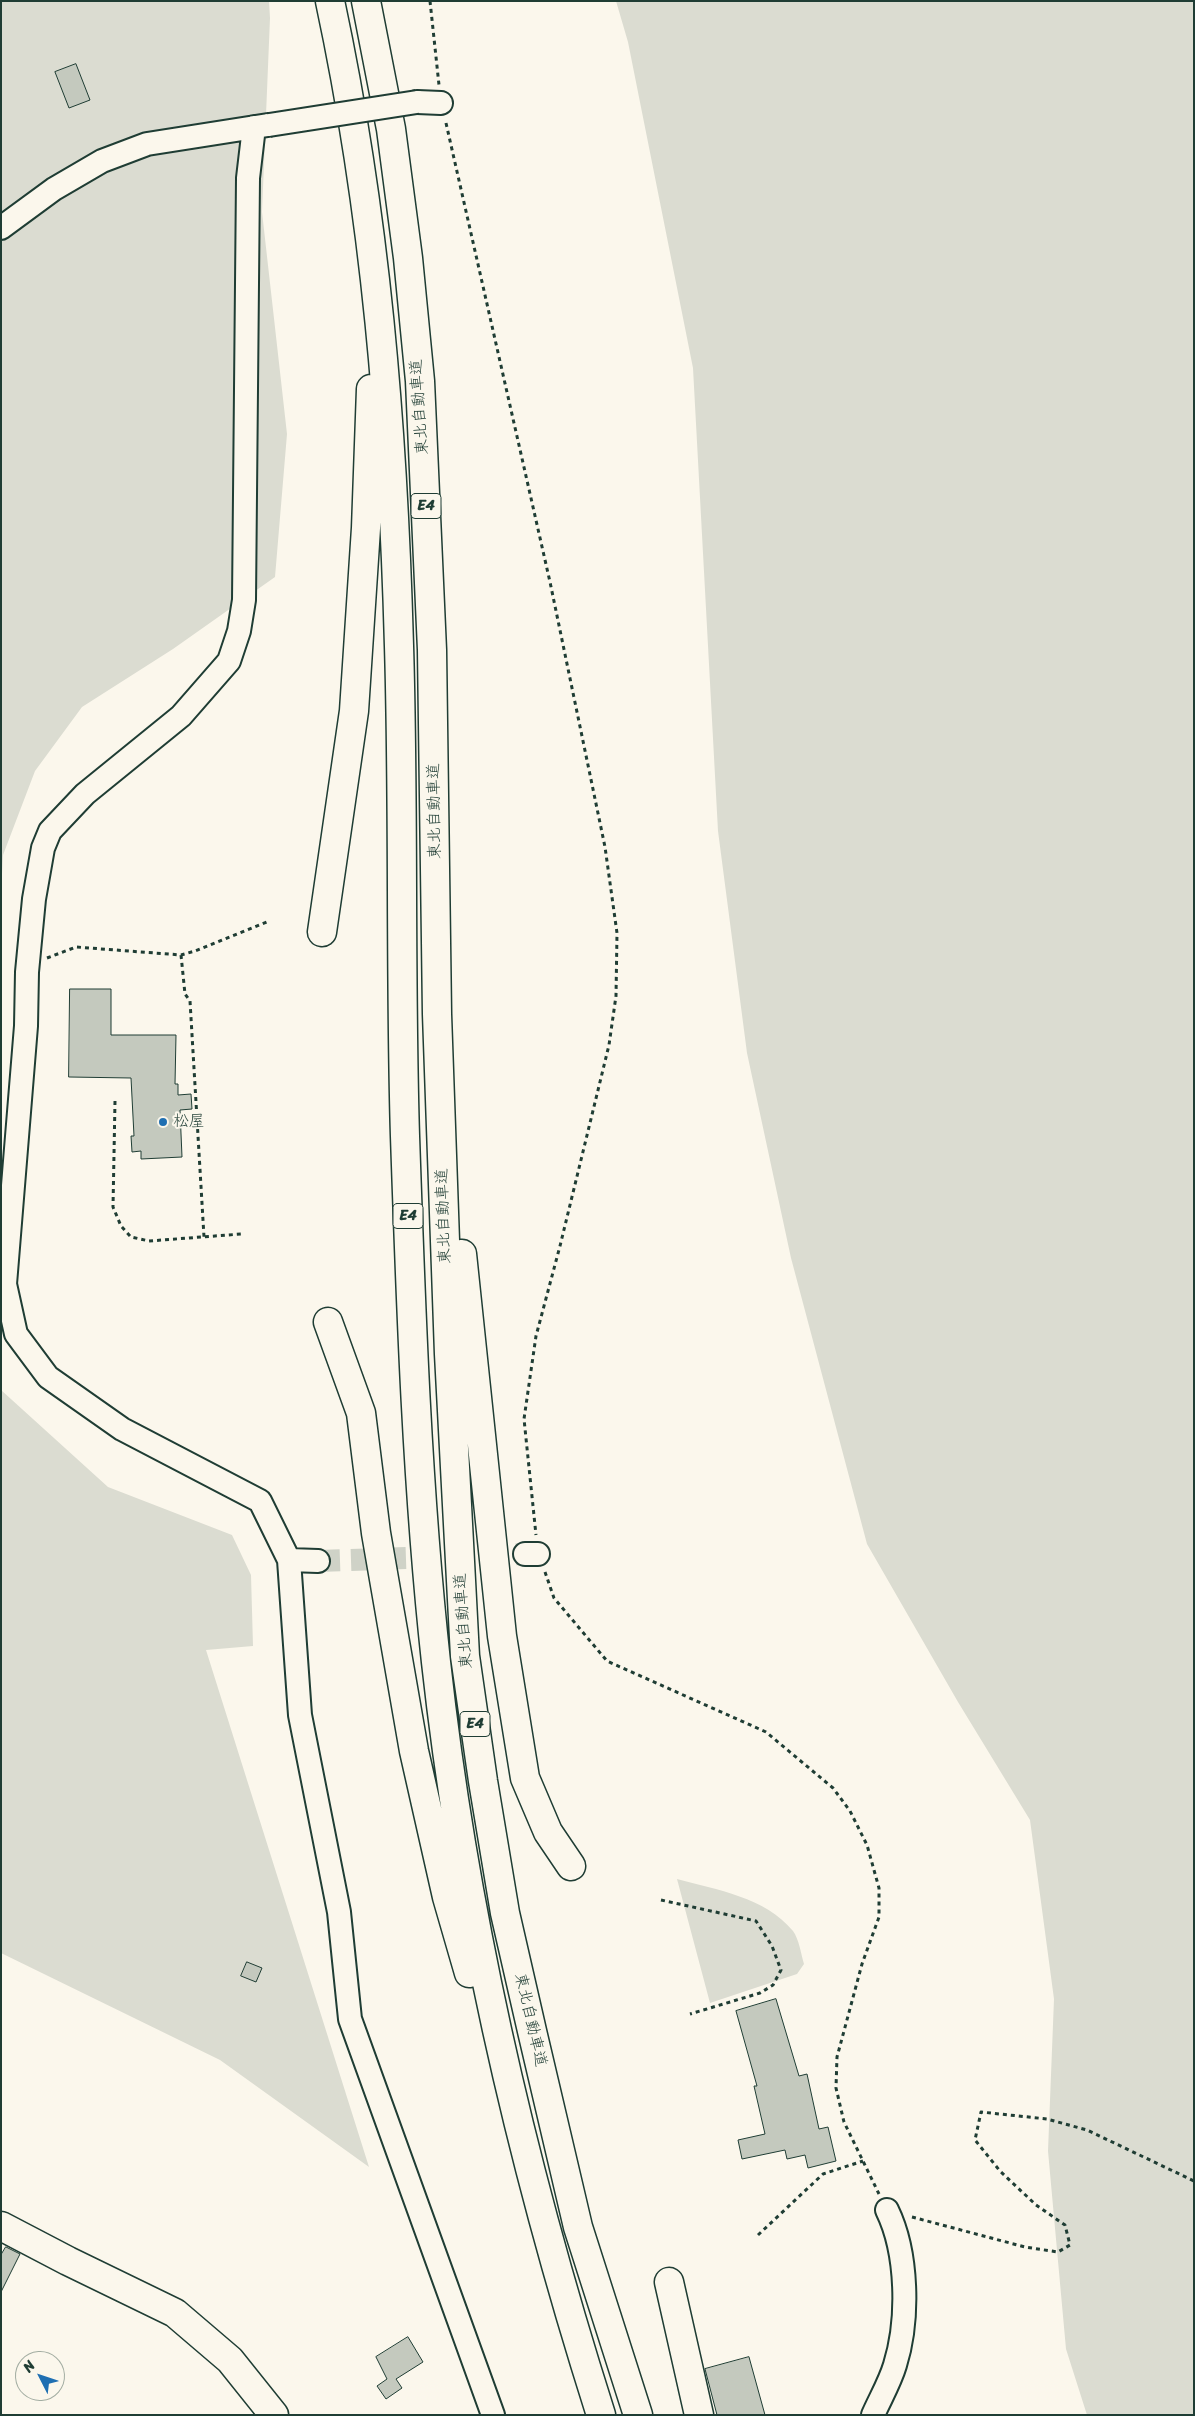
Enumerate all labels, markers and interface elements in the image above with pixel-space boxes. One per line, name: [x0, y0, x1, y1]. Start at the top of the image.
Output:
street label: 東北自動車道: [407, 358, 433, 456]
road number: E4: [411, 494, 441, 518]
street label: 東北自動車道: [425, 763, 445, 859]
place label: 松屋: [173, 1112, 205, 1132]
marker: 松屋: [157, 1116, 169, 1128]
street label: 東北自動車道: [433, 1168, 455, 1264]
road number: E4: [393, 1204, 423, 1228]
street label: 東北自動車道: [451, 1572, 477, 1670]
road number: E4: [460, 1712, 490, 1736]
street label: 東北自動車道: [510, 1971, 550, 2069]
north arrow: [15, 2351, 65, 2401]
text: N: [16, 2355, 42, 2378]

